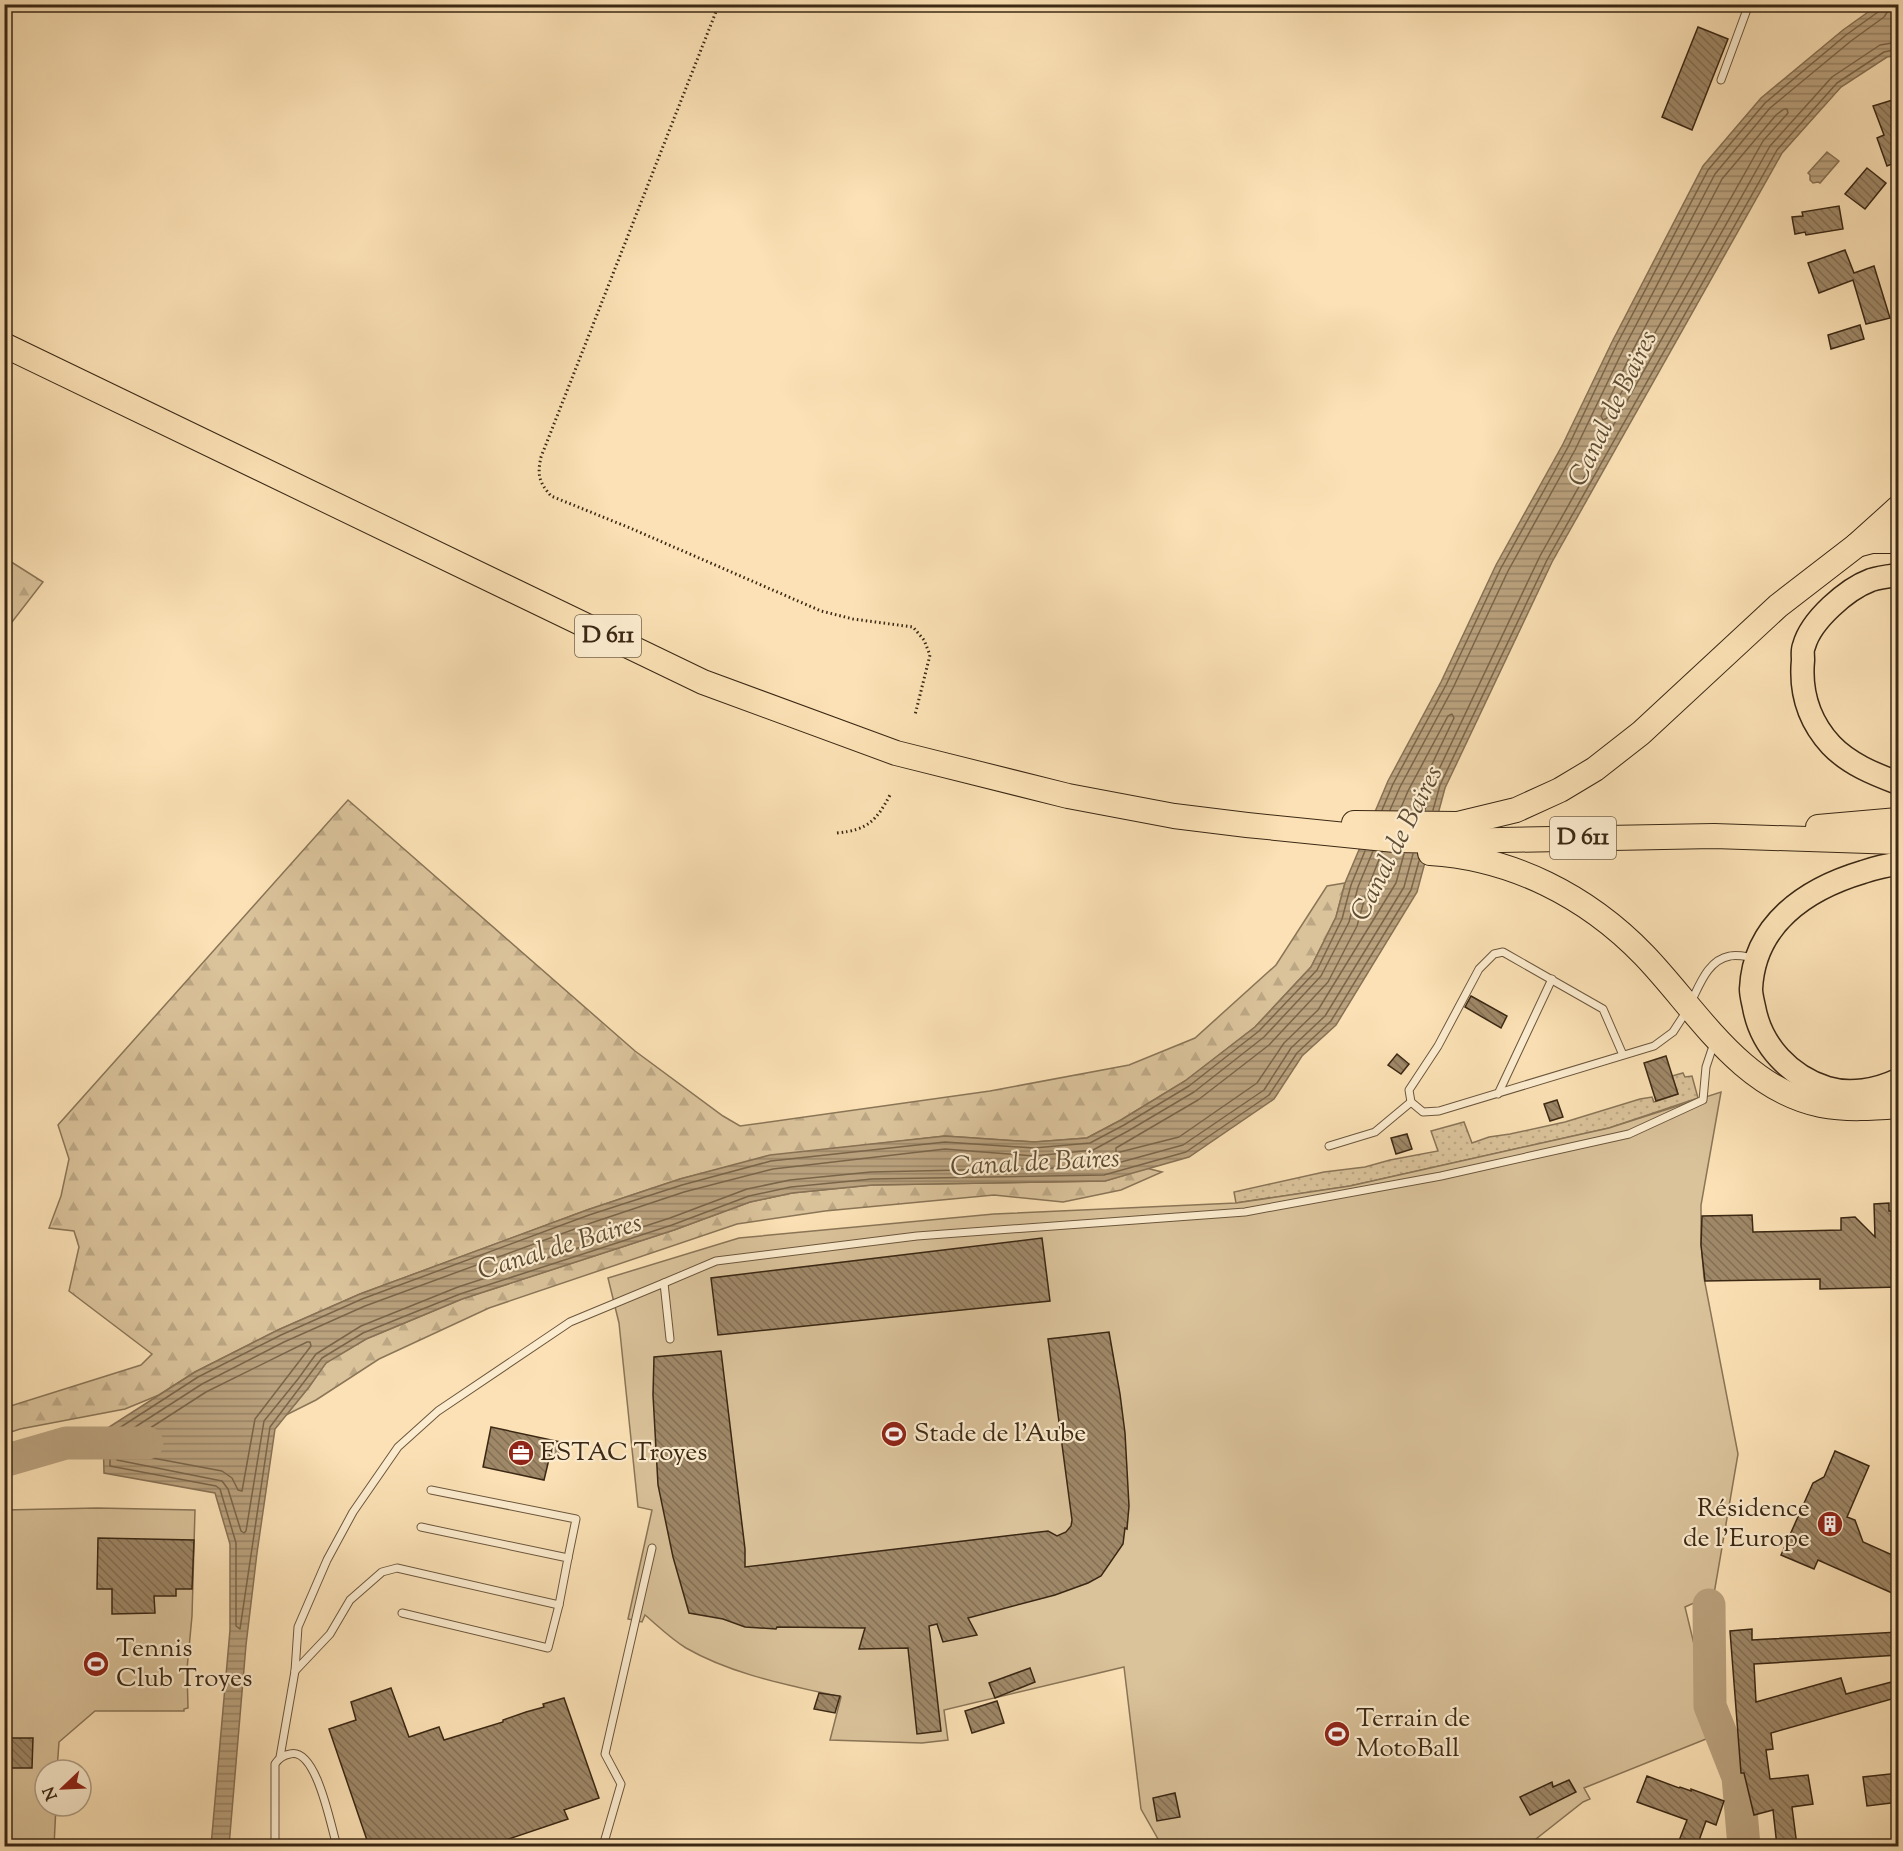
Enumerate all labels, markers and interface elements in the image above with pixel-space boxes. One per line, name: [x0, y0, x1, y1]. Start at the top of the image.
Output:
water label: Canal de Baires: [1559, 324, 1669, 494]
road number: D 611: [575, 615, 641, 657]
water label: Canal de Baires: [1342, 760, 1454, 928]
road number: D 611: [1550, 817, 1616, 859]
water label: Canal de Baires: [949, 1140, 1121, 1188]
water label: Canal de Baires: [473, 1205, 647, 1291]
place label: Stade de l’Aube: [914, 1416, 1086, 1453]
sports icon: Stade de l’Aube: [879, 1419, 909, 1449]
place label: ESTAC Troyes: [540, 1435, 708, 1472]
office icon: ESTAC Troyes: [506, 1438, 536, 1468]
place label: Résidence de l'Europe: [1683, 1491, 1810, 1558]
building icon: Résidence de l'Europe: [1815, 1509, 1845, 1539]
place label: Tennis Club Troyes: [116, 1631, 252, 1698]
sports icon: Tennis Club Troyes: [81, 1649, 111, 1679]
place label: Terrain de MotoBall: [1356, 1701, 1470, 1768]
sports icon: Terrain de MotoBall: [1322, 1719, 1352, 1749]
north arrow: [33, 1758, 93, 1818]
text: N: [38, 1782, 65, 1803]

